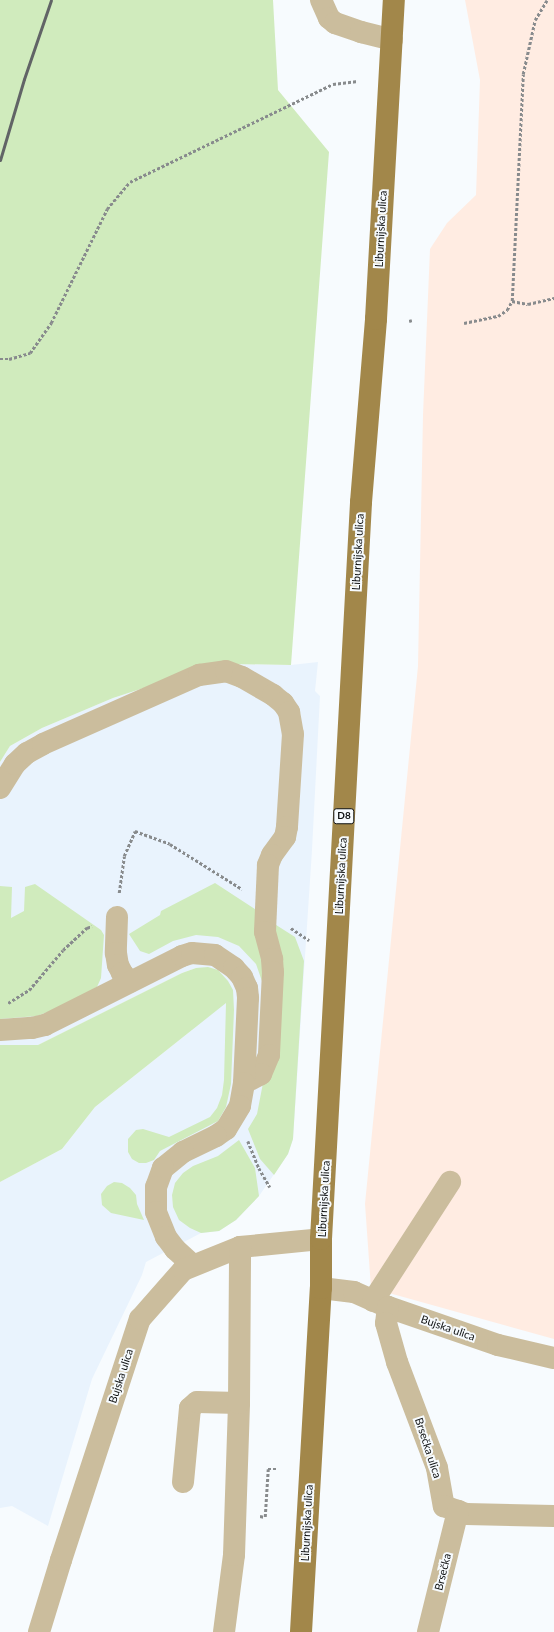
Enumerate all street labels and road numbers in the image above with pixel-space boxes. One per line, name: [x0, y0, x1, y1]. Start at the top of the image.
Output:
street label: Liburnijska ulica: [372, 190, 390, 268]
street label: Liburnijska ulica: [349, 513, 367, 591]
road number: D8: [333, 808, 355, 824]
street label: Liburnijska ulica: [332, 837, 350, 915]
street label: Liburnijska ulica: [315, 1160, 333, 1238]
street label: Bujska ulica: [419, 1313, 477, 1343]
street label: Bujska ulica: [106, 1347, 136, 1405]
street label: Brsečka ulica: [412, 1416, 444, 1480]
street label: Liburnijska ulica: [298, 1484, 316, 1562]
street label: Brsečka: [432, 1552, 454, 1592]

